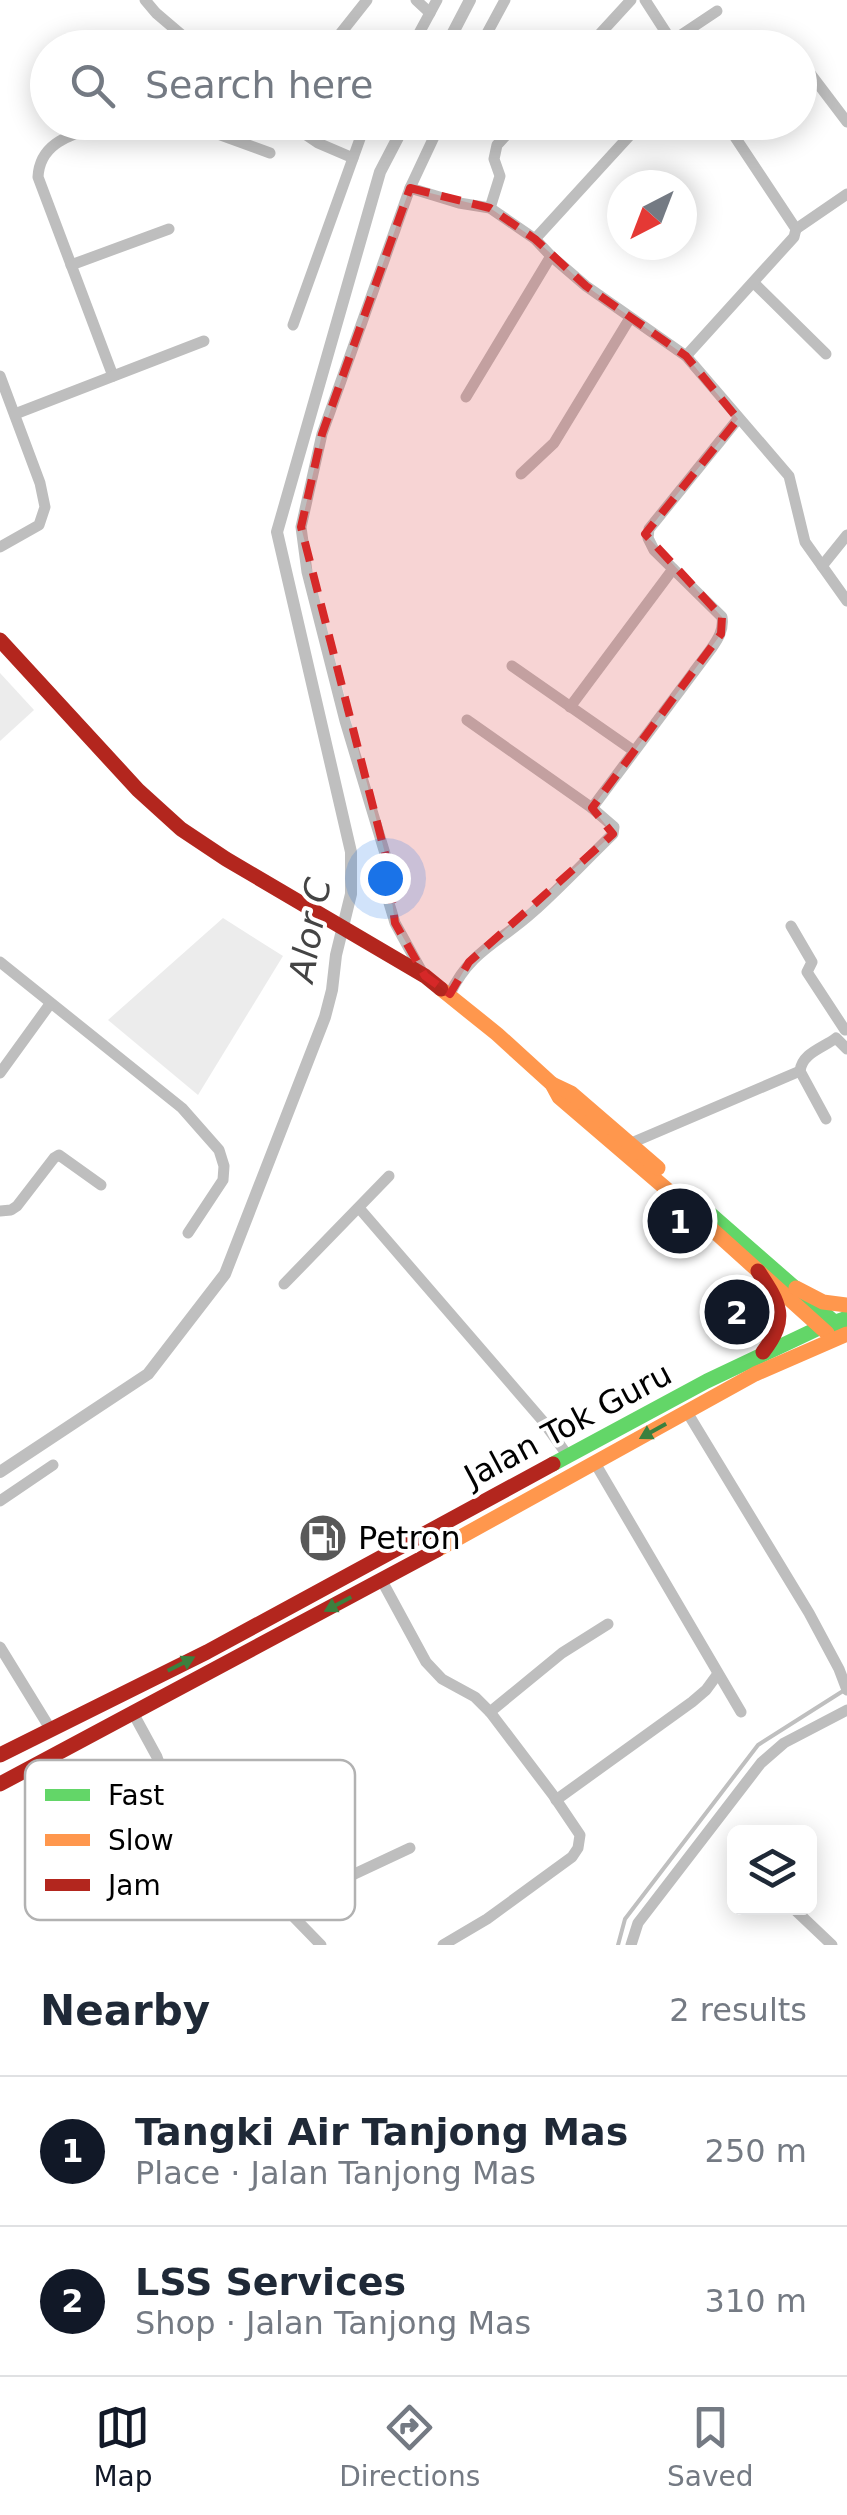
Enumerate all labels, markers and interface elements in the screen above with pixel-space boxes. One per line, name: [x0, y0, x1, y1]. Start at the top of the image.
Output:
search box: [30, 30, 817, 140]
icon: search: [65, 58, 120, 113]
text: Search here: [145, 63, 373, 107]
north arrow: [607, 170, 697, 260]
your location: [360, 853, 411, 904]
water label: Alor C: [281, 874, 339, 987]
pin: 1: [648, 1184, 712, 1258]
pin: 2: [704, 1274, 770, 1350]
street label: Jalan Tok Guru: [456, 1354, 678, 1496]
one-way arrow: [639, 1421, 667, 1439]
fuel station icon: Petron: [297, 1512, 349, 1564]
place label: Petron: [358, 1519, 461, 1557]
one-way arrow: [323, 1595, 352, 1612]
one-way arrow: [167, 1656, 196, 1673]
legend: [25, 1760, 355, 1920]
text: Fast: [108, 1779, 164, 1812]
text: Slow: [108, 1824, 174, 1857]
map controls: [727, 1825, 817, 1915]
button: layers: [727, 1825, 817, 1915]
text: Jam: [106, 1869, 161, 1902]
text: Nearby: [40, 1986, 210, 2035]
text: 2 results: [669, 1991, 807, 2029]
text: Tangki Air Tanjong Mas: [135, 2110, 628, 2154]
text: 1: [61, 2132, 84, 2170]
text: 250 m: [705, 2132, 807, 2170]
text: Place · Jalan Tanjong Mas: [135, 2154, 536, 2192]
text: LSS Services: [135, 2260, 406, 2304]
text: 2: [61, 2282, 84, 2320]
text: 310 m: [705, 2282, 807, 2320]
text: Shop · Jalan Tanjong Mas: [135, 2304, 531, 2342]
tab: Map: [93, 2400, 152, 2493]
tab: Directions: [339, 2400, 480, 2493]
tab: Saved: [667, 2400, 754, 2493]

